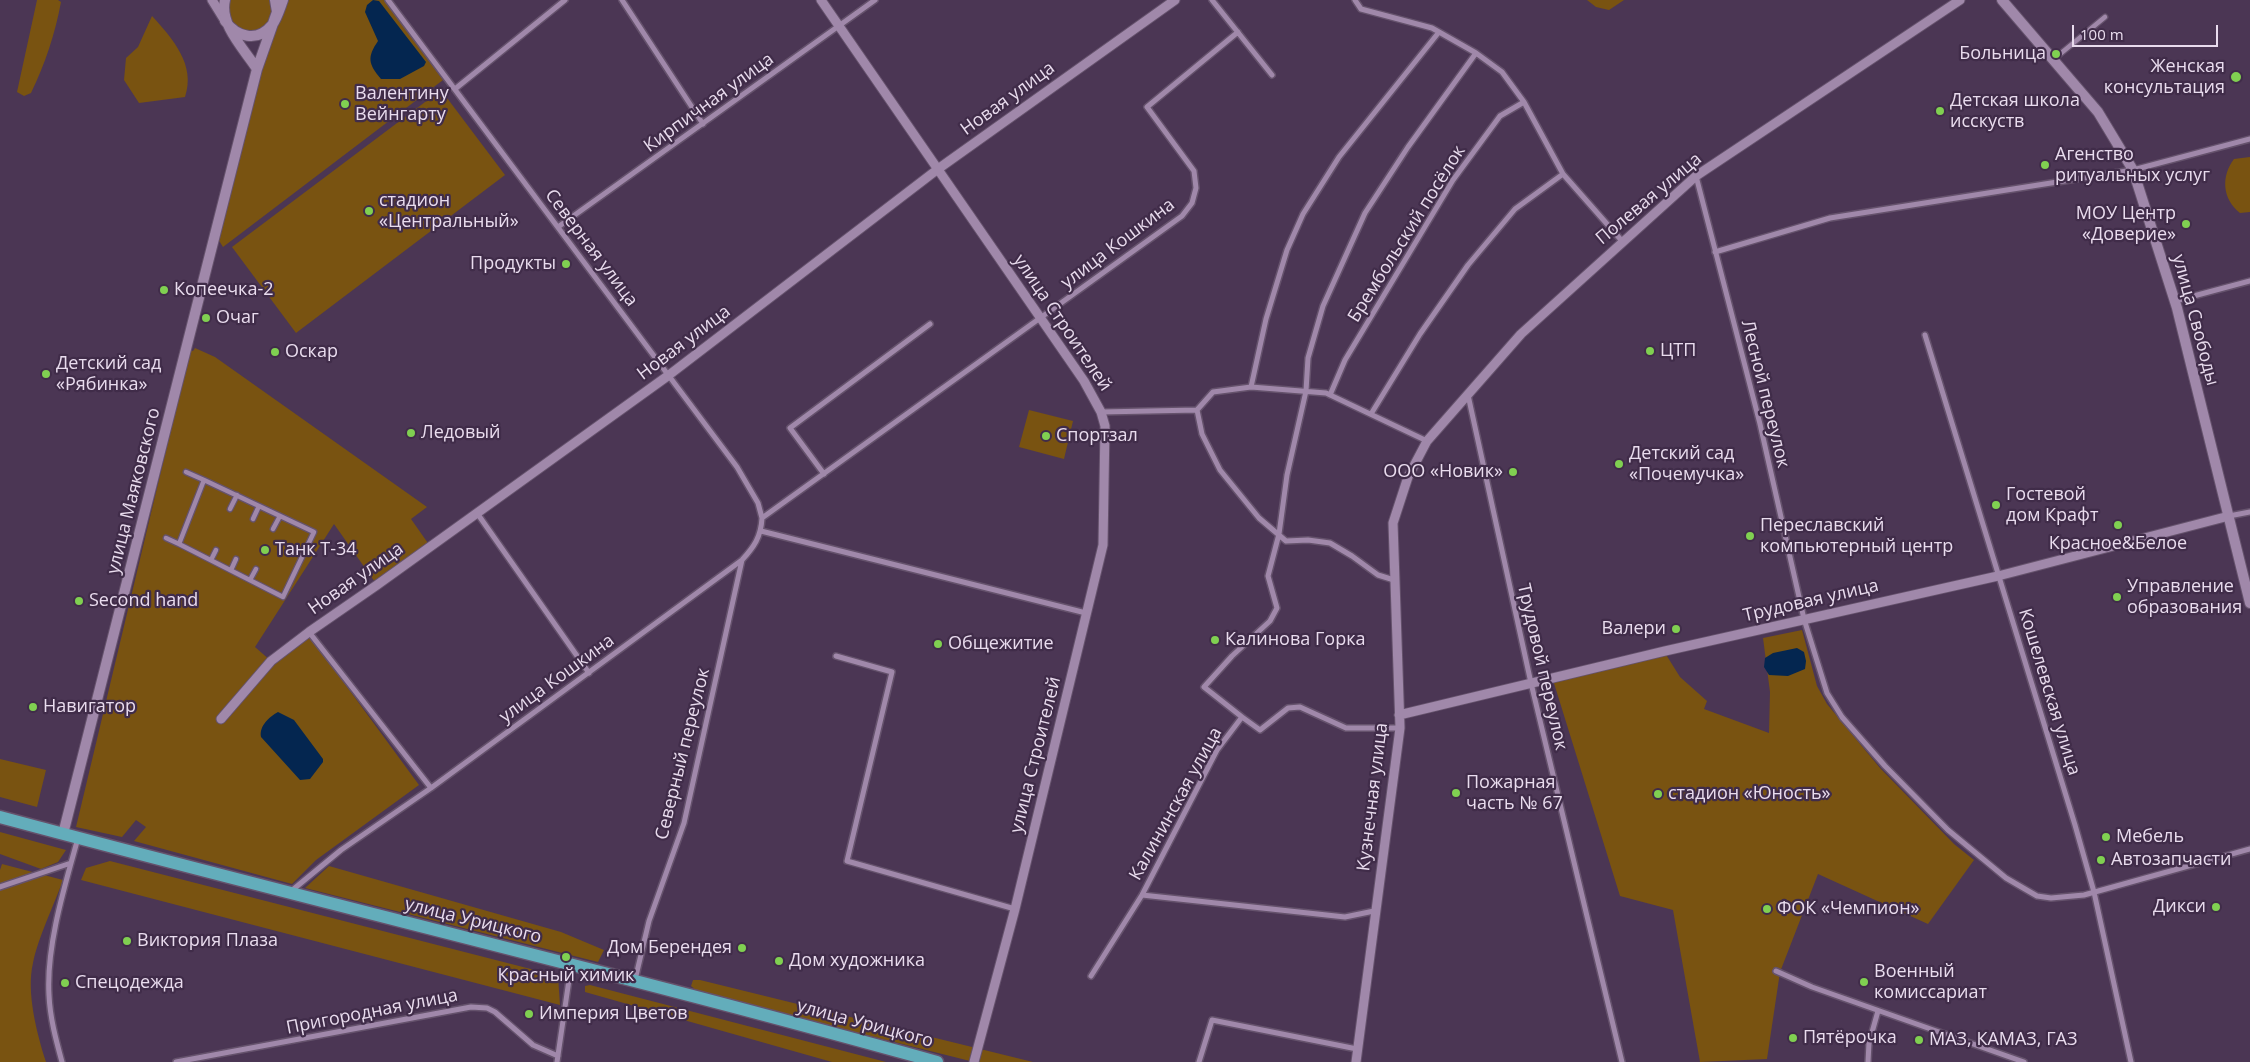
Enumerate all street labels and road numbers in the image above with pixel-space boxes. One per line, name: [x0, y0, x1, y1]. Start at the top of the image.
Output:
street label: Кирпичная улица: [640, 49, 778, 157]
street label: Новая улица: [957, 58, 1059, 140]
street label: Брембольский посёлок: [1344, 142, 1470, 326]
street label: Полевая улица: [1592, 149, 1706, 249]
street label: Северная улица: [540, 185, 642, 311]
street label: улица Кошкина: [1057, 194, 1179, 294]
street label: улица Строителей: [1008, 251, 1116, 395]
street label: улица Свободы: [2167, 252, 2223, 388]
street label: Новая улица: [633, 301, 735, 385]
street label: Лесной переулок: [1736, 318, 1794, 470]
street label: улица Маяковского: [103, 406, 165, 576]
street label: Новая улица: [304, 538, 408, 620]
street label: Трудовая улица: [1741, 575, 1881, 627]
street label: Трудовой переулок: [1512, 582, 1572, 752]
street label: Кошелевская улица: [2013, 606, 2085, 778]
street label: улица Кошкина: [495, 630, 619, 728]
street label: Северный переулок: [651, 666, 715, 842]
street label: улица Строителей: [1006, 675, 1066, 835]
street label: Кузнечная улица: [1353, 722, 1393, 872]
street label: Калининская улица: [1125, 724, 1227, 884]
street label: улица Урицкого: [402, 894, 544, 948]
street label: Пригородная улица: [284, 985, 460, 1039]
street label: улица Урицкого: [794, 995, 936, 1053]

